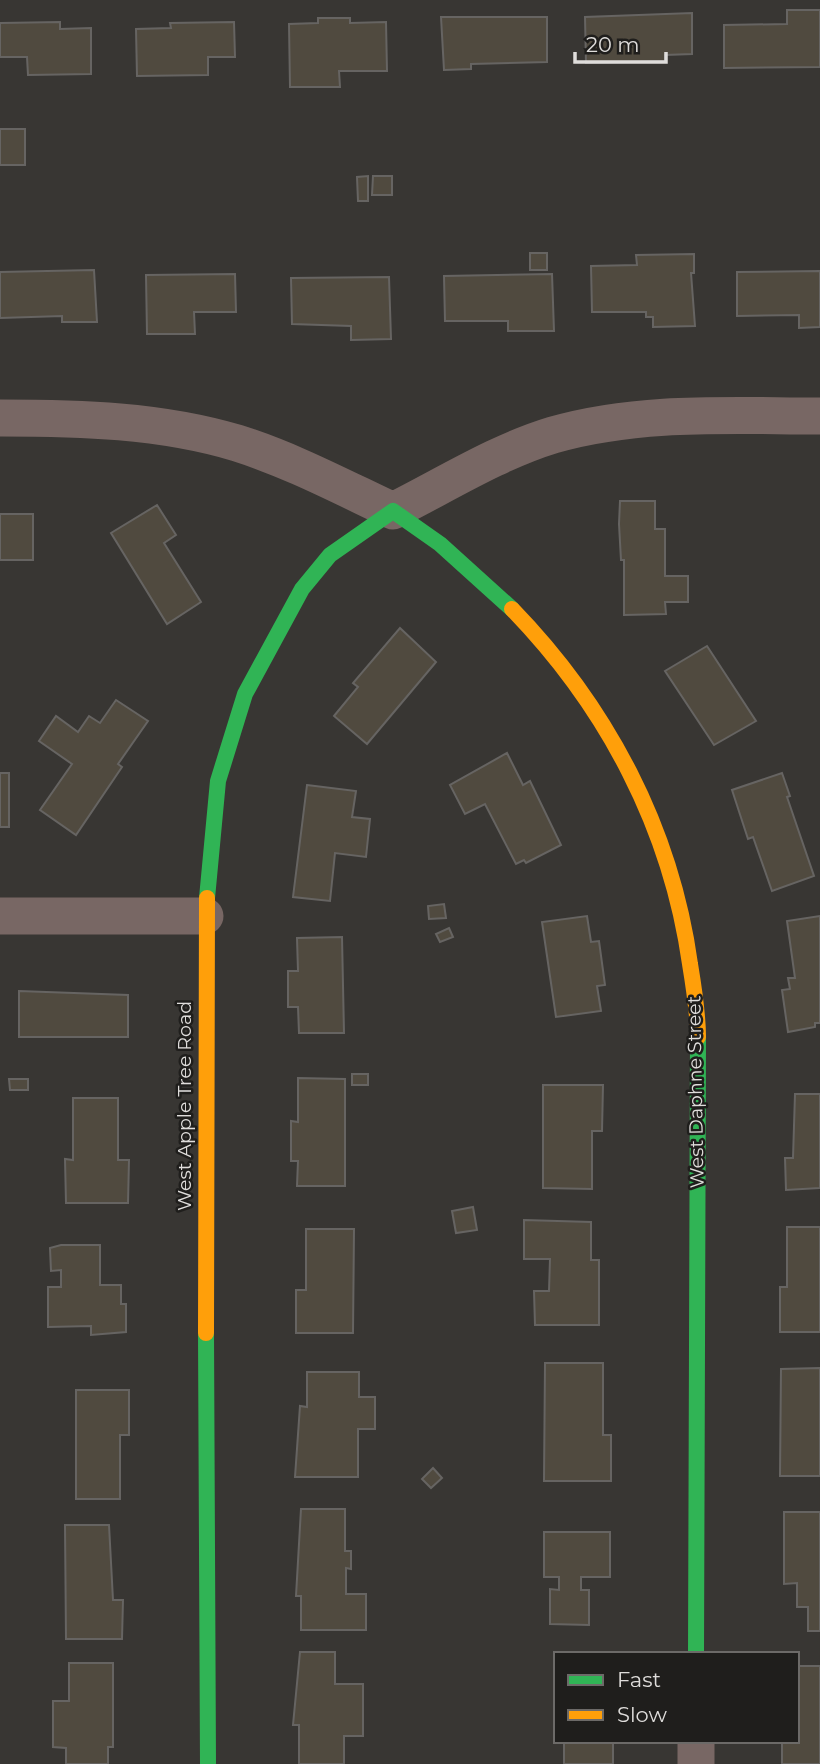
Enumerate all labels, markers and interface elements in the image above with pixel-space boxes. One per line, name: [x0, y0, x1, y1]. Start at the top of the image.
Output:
scale bar: [575, 21, 666, 65]
text: 20 m: [586, 32, 640, 57]
street label: West Daphne Street: [682, 995, 709, 1189]
street label: West Apple Tree Road: [173, 1001, 196, 1211]
legend: [554, 1652, 799, 1743]
text: Fast: [617, 1667, 661, 1692]
text: Slow: [617, 1702, 667, 1727]

